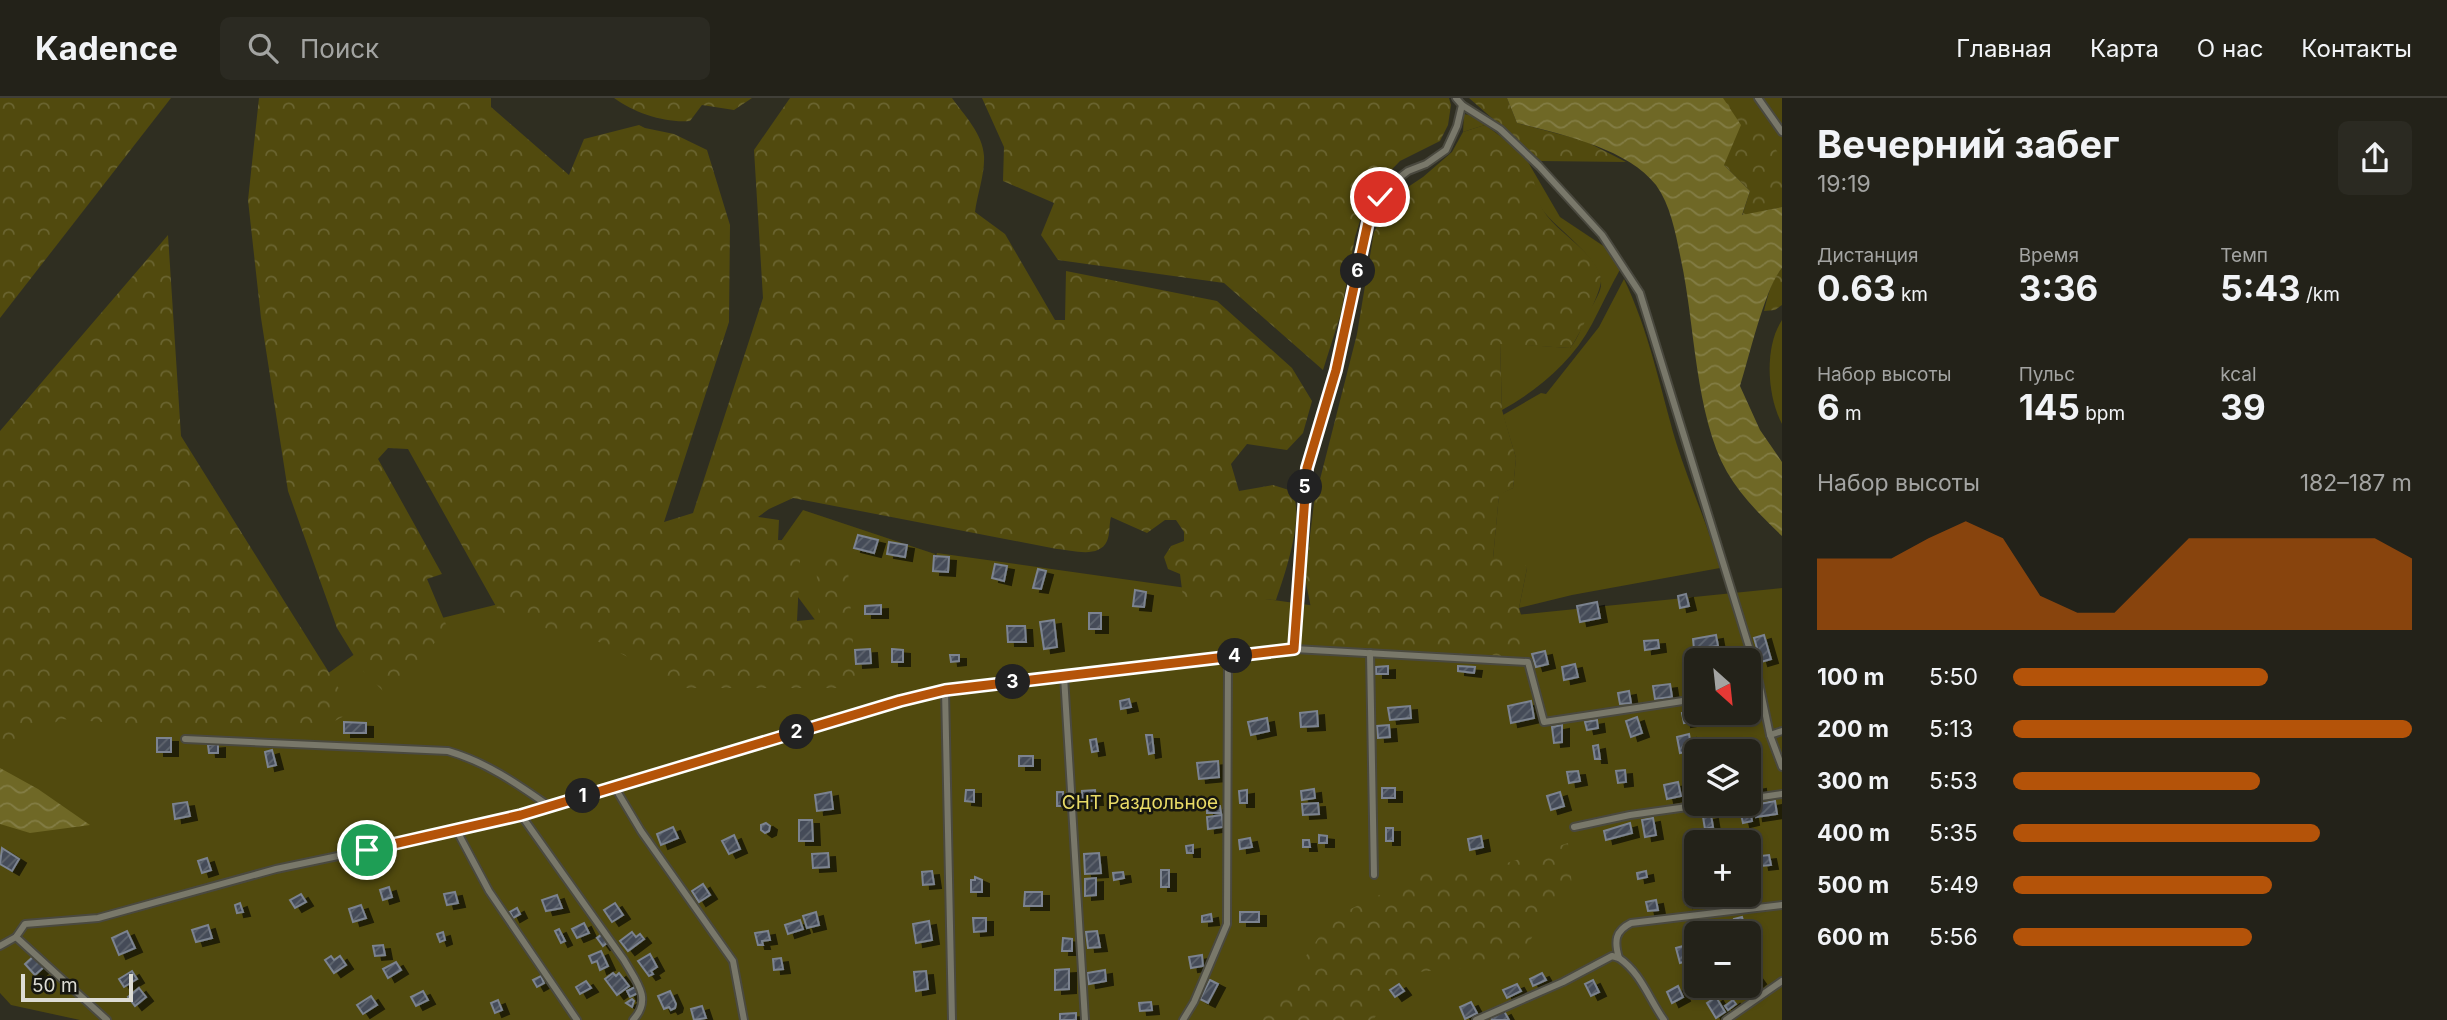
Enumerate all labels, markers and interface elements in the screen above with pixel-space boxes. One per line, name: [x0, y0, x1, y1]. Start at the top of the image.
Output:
search box: [220, 17, 710, 80]
text: Kadence: [35, 28, 178, 68]
icon: search: [244, 29, 282, 67]
text: Поиск: [300, 33, 379, 64]
text: Главная: [1956, 34, 2052, 63]
text: Карта: [2090, 34, 2159, 63]
text: О нас: [2197, 34, 2263, 63]
text: Контакты: [2301, 34, 2412, 63]
text: Вечерний забег: [1817, 121, 2119, 167]
button: share: [2338, 121, 2412, 195]
pin: [1350, 167, 1410, 227]
text: 19:19: [1817, 170, 1871, 198]
icon: check: [1361, 178, 1399, 216]
text: Дистанция: [1817, 244, 1919, 267]
text: Время: [2019, 244, 2079, 267]
text: Темп: [2220, 244, 2268, 267]
pin: 6: [1340, 254, 1376, 288]
text: 6: [1351, 259, 1364, 282]
text: 0.63: [1817, 267, 1896, 309]
text: 3:36: [2019, 267, 2098, 309]
text: 5:43: [2220, 267, 2301, 309]
text: km: [1896, 283, 1928, 306]
text: /km: [2301, 283, 2340, 306]
text: Набор высоты: [1817, 363, 1952, 386]
text: Пульс: [2019, 363, 2075, 386]
text: kcal: [2220, 363, 2257, 386]
text: 6: [1817, 386, 1840, 428]
text: 145: [2019, 386, 2080, 428]
text: 39: [2220, 386, 2266, 428]
text: m: [1840, 402, 1862, 425]
text: bpm: [2080, 402, 2125, 425]
text: Набор высоты: [1817, 469, 1980, 497]
text: 182–187 m: [2300, 469, 2412, 497]
pin: 5: [1288, 470, 1322, 504]
text: 5: [1298, 475, 1311, 498]
pin: 4: [1218, 638, 1252, 674]
text: 4: [1228, 644, 1241, 667]
north arrow: [1684, 648, 1760, 724]
map controls: [1684, 648, 1761, 998]
text: 100 m: [1817, 663, 1884, 691]
text: 5:50: [1929, 663, 1978, 691]
pin: 3: [996, 664, 1030, 700]
text: 3: [1006, 670, 1019, 693]
pin: 2: [780, 714, 814, 750]
text: 200 m: [1817, 715, 1889, 743]
text: 5:13: [1929, 715, 1973, 743]
text: 2: [791, 720, 802, 743]
button: layers: [1684, 739, 1761, 816]
text: 300 m: [1817, 767, 1889, 795]
text: 5:53: [1929, 767, 1978, 795]
pin: 1: [566, 778, 600, 814]
text: 1: [578, 784, 587, 807]
park label: СНТ Раздольное: [1062, 791, 1218, 814]
text: 400 m: [1817, 819, 1890, 847]
text: 5:35: [1929, 819, 1978, 847]
pin: [337, 820, 397, 880]
button: +: [1684, 830, 1761, 907]
icon: arrive: [348, 831, 386, 869]
text: 500 m: [1817, 871, 1889, 899]
text: 5:49: [1929, 871, 1979, 899]
button: −: [1684, 921, 1761, 998]
text: 600 m: [1817, 923, 1889, 951]
text: 5:56: [1929, 923, 1978, 951]
scale bar: [21, 971, 133, 1003]
text: 50 m: [32, 974, 78, 997]

